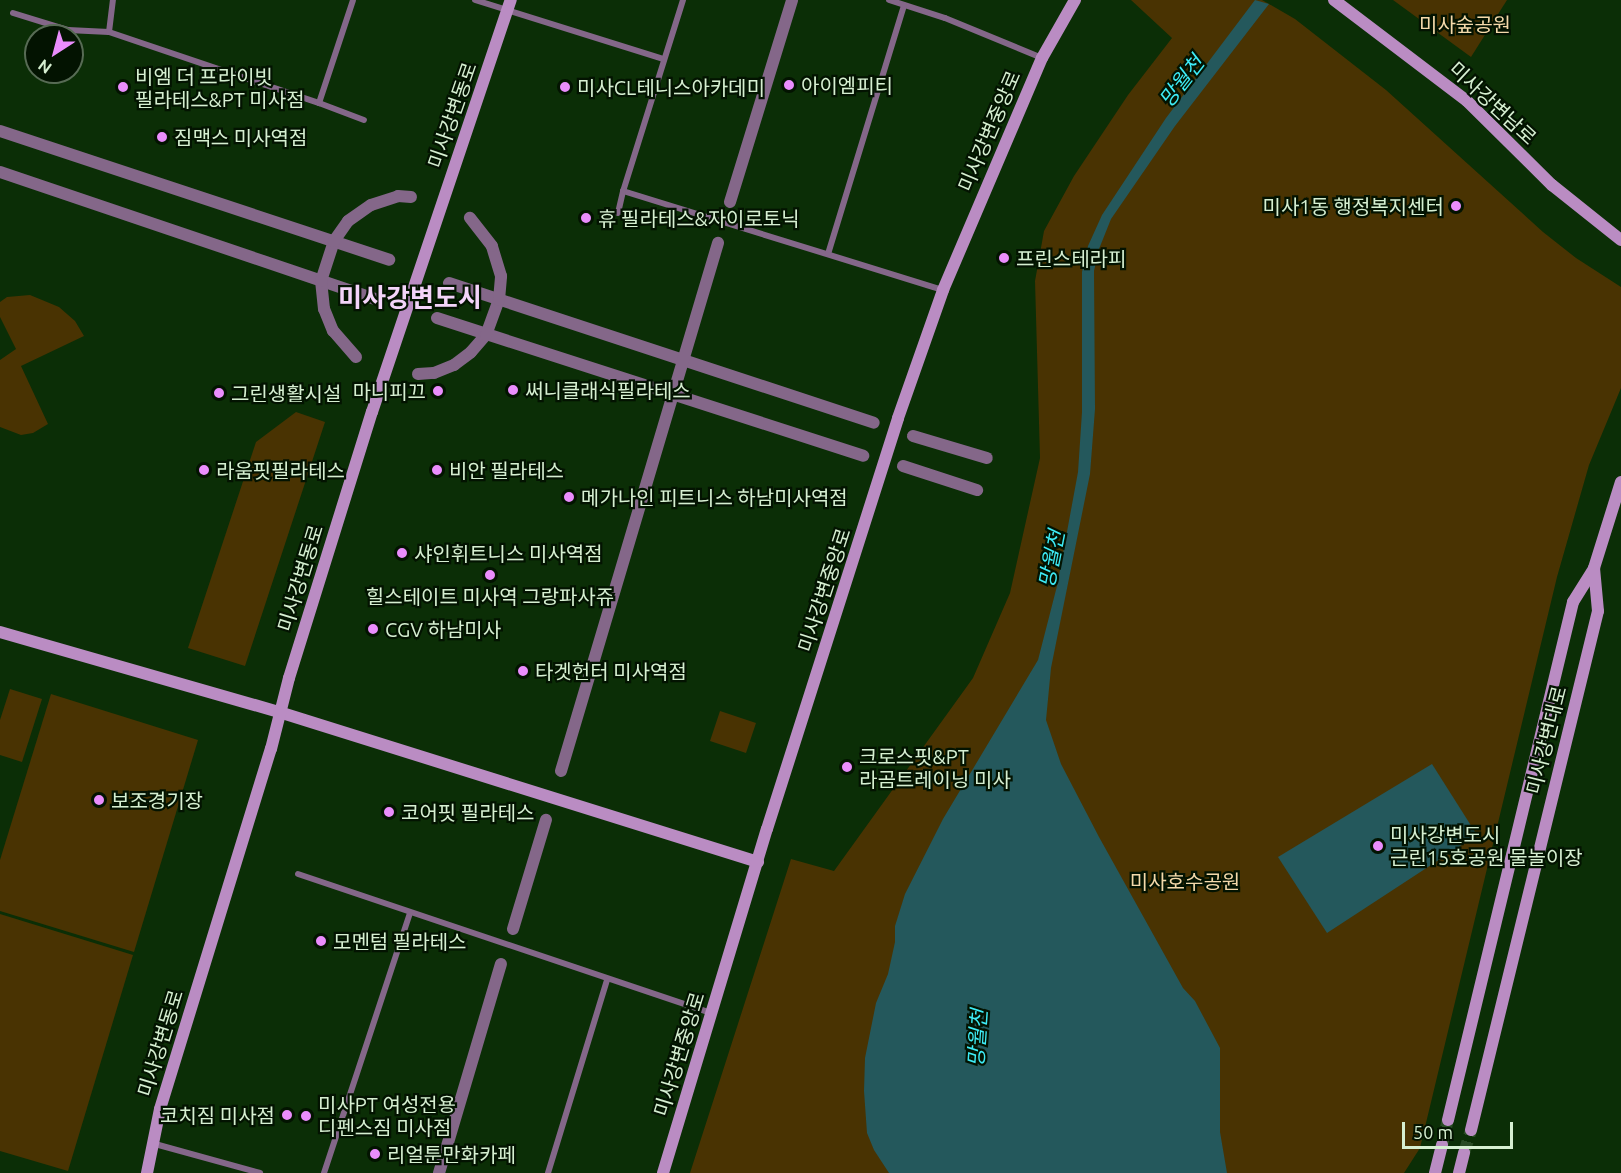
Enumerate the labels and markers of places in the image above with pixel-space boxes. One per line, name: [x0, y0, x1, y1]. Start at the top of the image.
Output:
place label: 비엠 더 프라이빗 필라테스&PT 미사점: [135, 64, 305, 111]
place label: 아이엠피티: [801, 73, 893, 97]
place label: 미사CL테니스아카데미: [577, 75, 765, 99]
marker: 아이엠피티: [782, 78, 796, 92]
marker: 비엠 더 프라이빗 필라테스&PT 미사점: [116, 80, 130, 94]
marker: 미사CL테니스아카데미: [558, 80, 572, 94]
place label: 짐맥스 미사역점: [174, 125, 307, 149]
marker: 짐맥스 미사역점: [155, 130, 169, 144]
place label: 미사1동 행정복지센터: [1263, 194, 1444, 218]
marker: 미사1동 행정복지센터: [1449, 199, 1463, 213]
place label: 휴 필라테스&자이로토닉: [598, 206, 800, 230]
marker: 휴 필라테스&자이로토닉: [579, 211, 593, 225]
place label: 프린스테라피: [1016, 246, 1126, 270]
marker: 프린스테라피: [997, 251, 1011, 265]
place label: 써니클래식필라테스: [525, 378, 691, 402]
place label: 마니피끄: [352, 379, 426, 403]
place label: 그린생활시설: [231, 381, 341, 405]
marker: 써니클래식필라테스: [506, 383, 520, 397]
marker: 마니피끄: [431, 384, 445, 398]
marker: 그린생활시설: [212, 386, 226, 400]
place label: 라움핏필라테스: [216, 458, 345, 482]
place label: 비안 필라테스: [449, 458, 564, 482]
marker: 라움핏필라테스: [197, 463, 211, 477]
marker: 비안 필라테스: [430, 463, 444, 477]
place label: 메가나인 피트니스 하남미사역점: [581, 485, 848, 509]
marker: 메가나인 피트니스 하남미사역점: [562, 490, 576, 504]
place label: 샤인휘트니스 미사역점: [414, 541, 603, 565]
marker: 샤인휘트니스 미사역점: [395, 546, 409, 560]
marker: 힐스테이트 미사역 그랑파사쥬: [483, 568, 497, 582]
place label: 힐스테이트 미사역 그랑파사쥬: [366, 584, 614, 608]
place label: CGV 하남미사: [385, 617, 501, 641]
marker: CGV 하남미사: [366, 622, 380, 636]
place label: 타겟헌터 미사역점: [535, 659, 687, 683]
marker: 타겟헌터 미사역점: [516, 664, 530, 678]
place label: 크로스핏&PT 라곰트레이닝 미사: [859, 744, 1011, 791]
marker: 크로스핏&PT 라곰트레이닝 미사: [840, 760, 854, 774]
place label: 보조경기장: [111, 788, 203, 812]
marker: 보조경기장: [92, 793, 106, 807]
place label: 코어핏 필라테스: [401, 800, 534, 824]
marker: 코어핏 필라테스: [382, 805, 396, 819]
place label: 미사강변도시 근린15호공원 물놀이장: [1390, 822, 1583, 869]
marker: 미사강변도시 근린15호공원 물놀이장: [1371, 839, 1385, 853]
place label: 모멘텀 필라테스: [333, 929, 466, 953]
marker: 모멘텀 필라테스: [314, 934, 328, 948]
place label: 미사PT 여성전용 디펜스짐 미사점: [318, 1092, 456, 1139]
place label: 코치짐 미사점: [160, 1103, 275, 1127]
marker: 코치짐 미사점: [280, 1108, 294, 1122]
marker: 미사PT 여성전용 디펜스짐 미사점: [299, 1109, 313, 1123]
place label: 리얼툰만화카페: [387, 1142, 516, 1166]
marker: 리얼툰만화카페: [368, 1147, 382, 1161]

